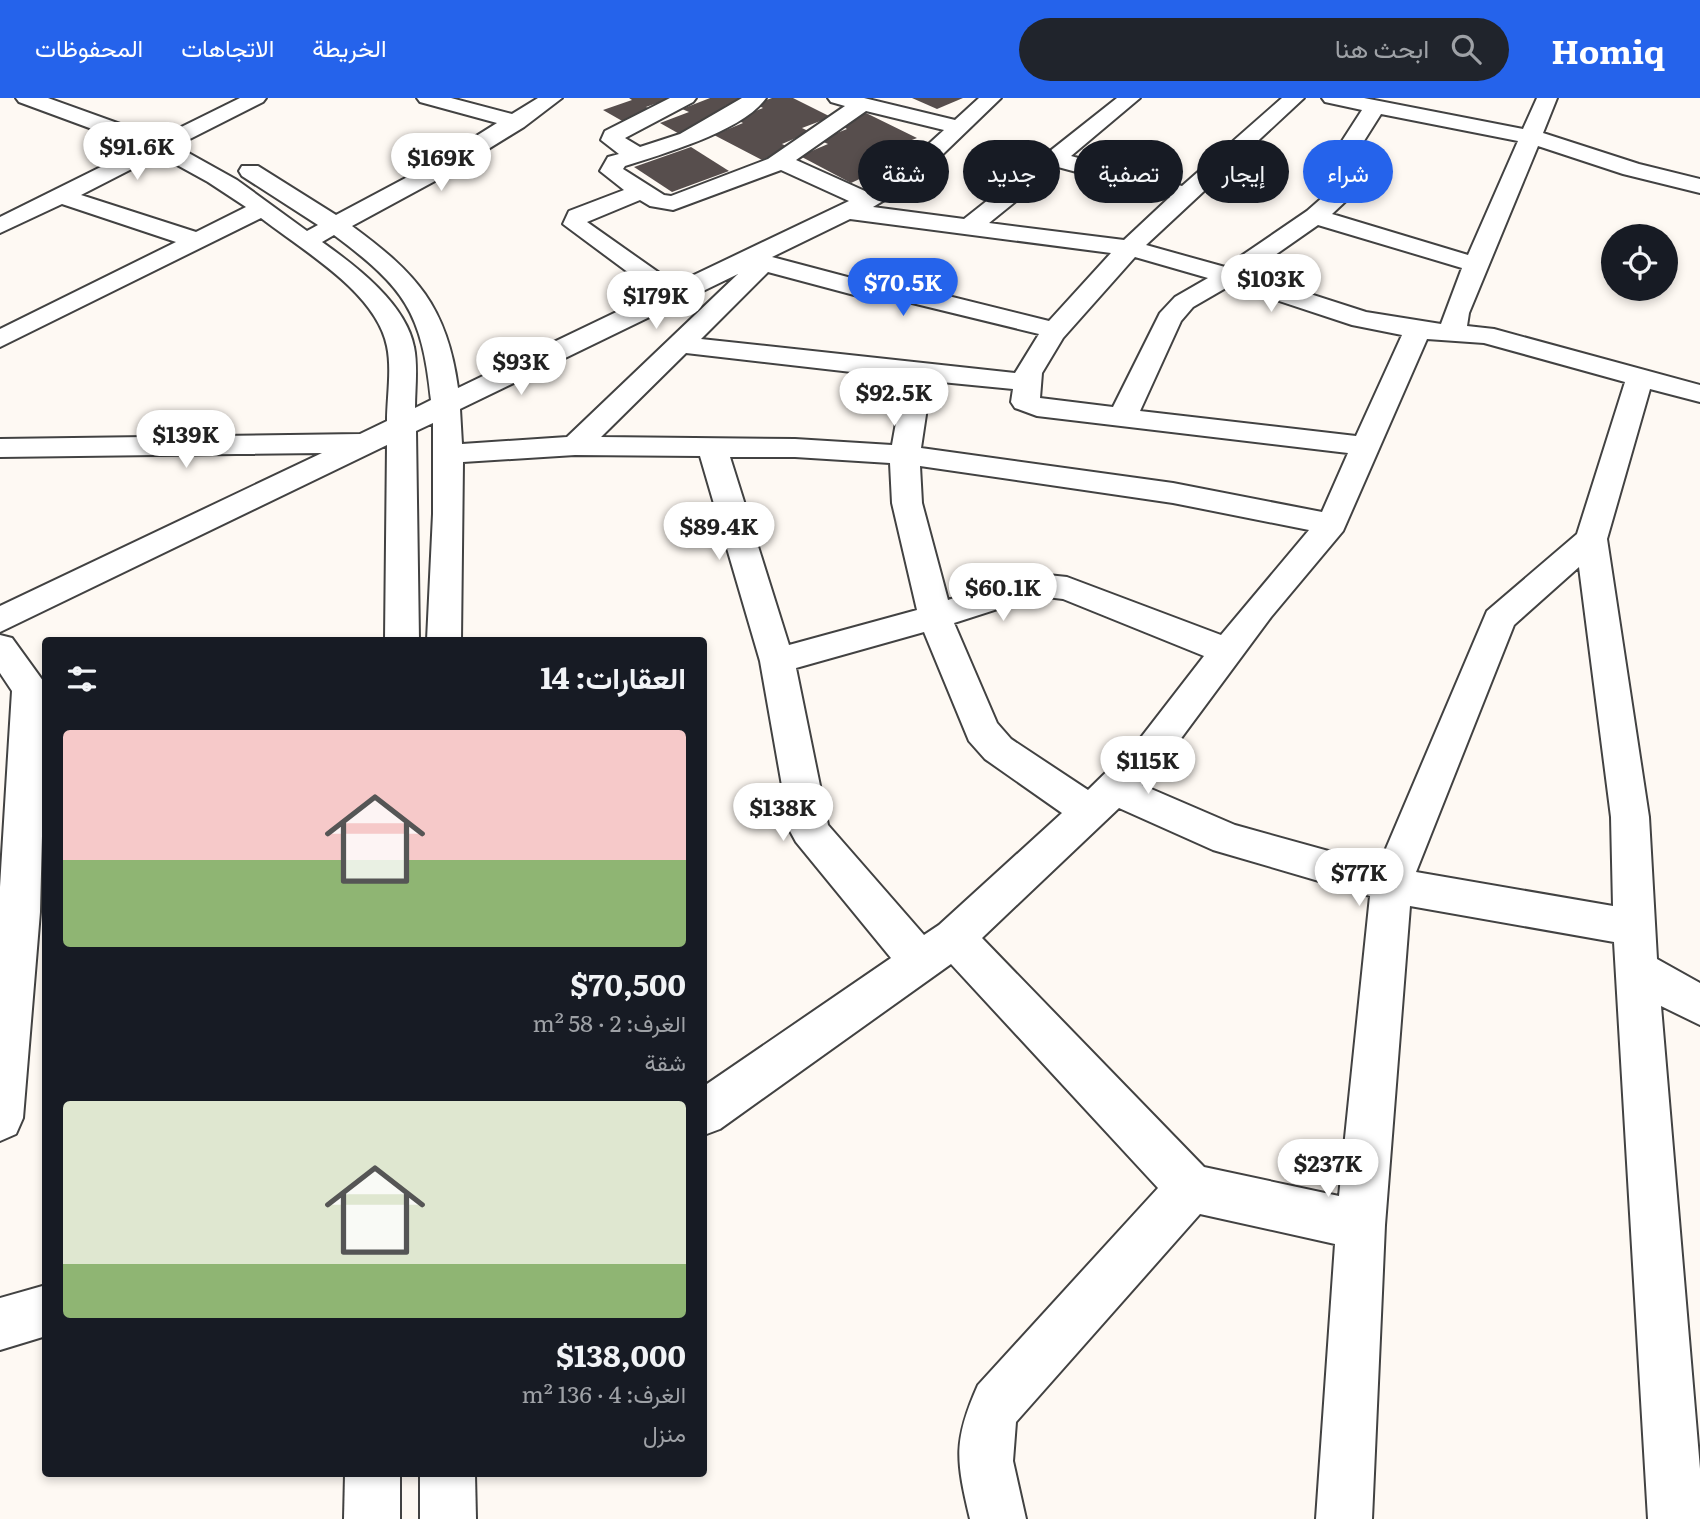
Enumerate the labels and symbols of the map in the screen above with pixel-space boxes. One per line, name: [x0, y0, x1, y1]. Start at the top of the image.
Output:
pin: $91.6K: [80, 122, 194, 182]
pin: $169K: [392, 134, 490, 193]
pin: $103K: [1222, 254, 1320, 314]
pin: $70.5K: [846, 258, 960, 318]
pin: $179K: [607, 272, 705, 331]
pin: $93K: [480, 338, 562, 397]
pin: $92.5K: [837, 368, 951, 428]
pin: $139K: [137, 410, 235, 470]
pin: $89.4K: [662, 503, 776, 562]
pin: $60.1K: [946, 564, 1060, 623]
pin: $115K: [1099, 736, 1197, 796]
pin: $138K: [734, 784, 832, 843]
pin: $77K: [1318, 848, 1400, 908]
pin: $237K: [1279, 1140, 1377, 1199]

